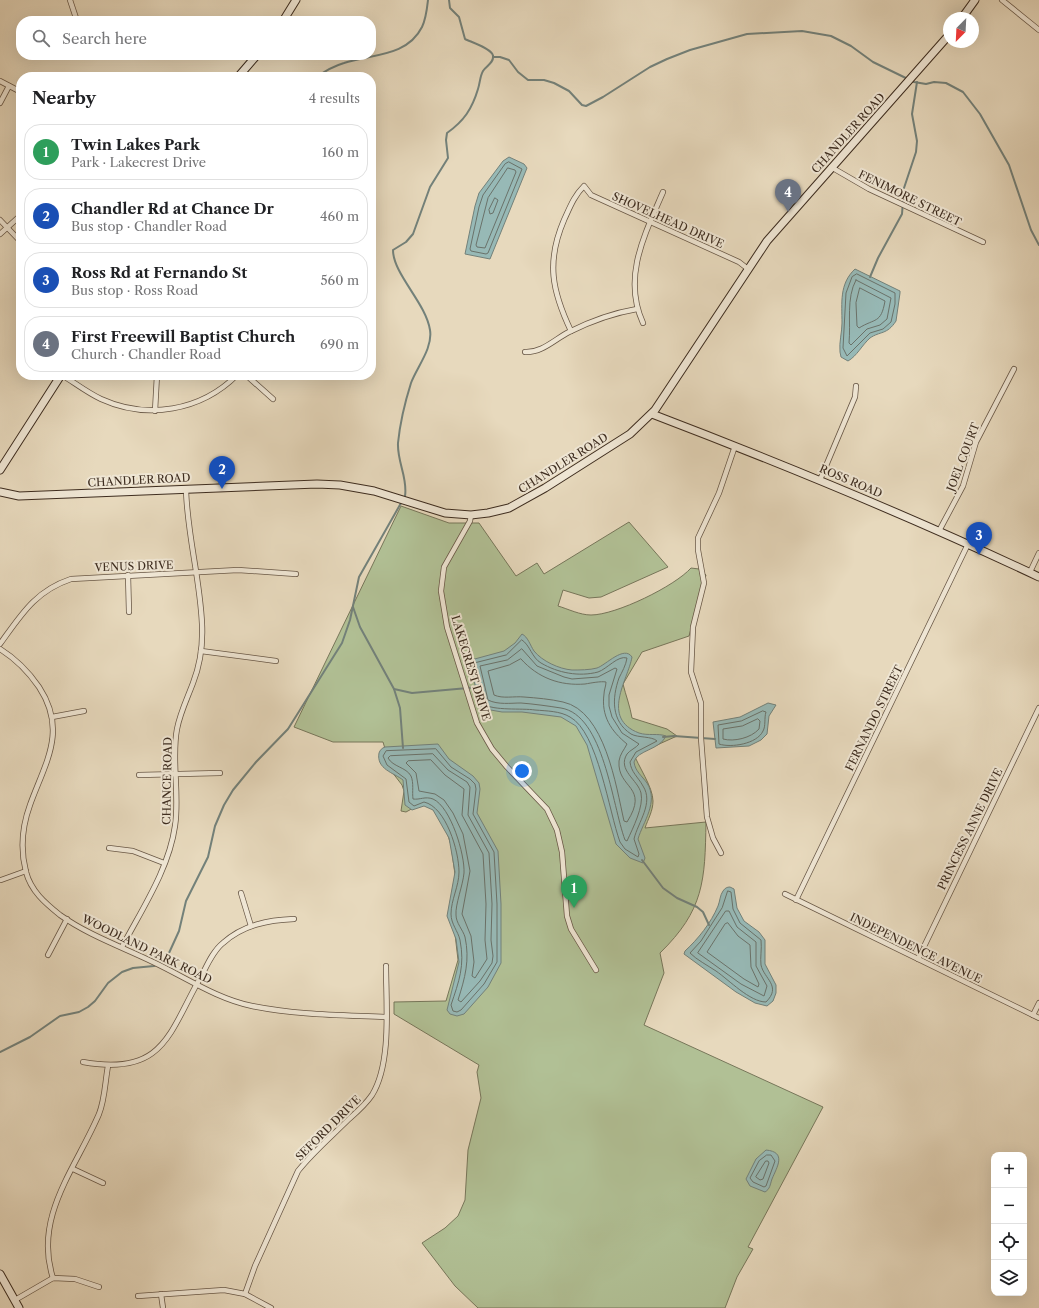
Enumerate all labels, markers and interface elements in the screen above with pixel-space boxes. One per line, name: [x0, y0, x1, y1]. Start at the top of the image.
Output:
north arrow: [943, 12, 979, 48]
search box: [16, 16, 376, 60]
icon: search: [30, 27, 52, 49]
text: Search here: [62, 29, 147, 48]
text: Nearby: [32, 88, 96, 108]
text: 4 results: [309, 90, 360, 106]
street label: CHANDLER ROAD: [808, 90, 888, 176]
text: Twin Lakes Park: [71, 135, 200, 154]
text: 1: [43, 144, 49, 160]
text: 160 m: [322, 144, 359, 160]
text: Park · Lakecrest Drive: [71, 154, 206, 170]
street label: FENIMORE STREET: [856, 167, 964, 229]
pin: 4: [775, 179, 801, 212]
street label: SHOVELHEAD DRIVE: [610, 189, 726, 251]
text: Chandler Rd at Chance Dr: [71, 199, 274, 218]
text: 2: [42, 208, 50, 224]
text: 460 m: [320, 208, 359, 224]
text: Bus stop · Chandler Road: [71, 218, 227, 234]
text: Ross Rd at Fernando St: [71, 263, 247, 282]
text: 3: [42, 272, 50, 288]
text: 560 m: [321, 272, 359, 288]
text: Bus stop · Ross Road: [71, 282, 198, 298]
text: First Freewill Baptist Church: [71, 327, 295, 346]
text: 4: [42, 336, 50, 352]
text: 690 m: [320, 336, 359, 352]
text: Church · Chandler Road: [71, 346, 221, 362]
street label: JOEL COURT: [943, 420, 983, 495]
street label: CHANDLER ROAD: [516, 430, 610, 496]
pin: 2: [209, 456, 235, 489]
street label: ROSS ROAD: [817, 461, 885, 501]
street label: CHANDLER ROAD: [87, 470, 191, 490]
pin: 3: [966, 522, 992, 555]
street label: VENUS DRIVE: [93, 558, 174, 574]
street label: LAKECREST DRIVE: [448, 614, 494, 723]
street label: FERNANDO STREET: [842, 662, 906, 773]
street label: CHANCE ROAD: [159, 737, 175, 825]
your location: [512, 761, 532, 781]
street label: PRINCESS ANNE DRIVE: [934, 766, 1006, 892]
pin: 1: [561, 875, 587, 908]
street label: INDEPENDENCE AVENUE: [848, 910, 985, 986]
street label: WOODLAND PARK ROAD: [79, 911, 214, 987]
street label: SEFORD DRIVE: [292, 1092, 364, 1164]
map controls: [991, 1152, 1027, 1296]
button: +: [991, 1152, 1027, 1188]
button: −: [991, 1188, 1027, 1224]
button: locate: [991, 1224, 1027, 1260]
button: layers: [991, 1260, 1027, 1296]

